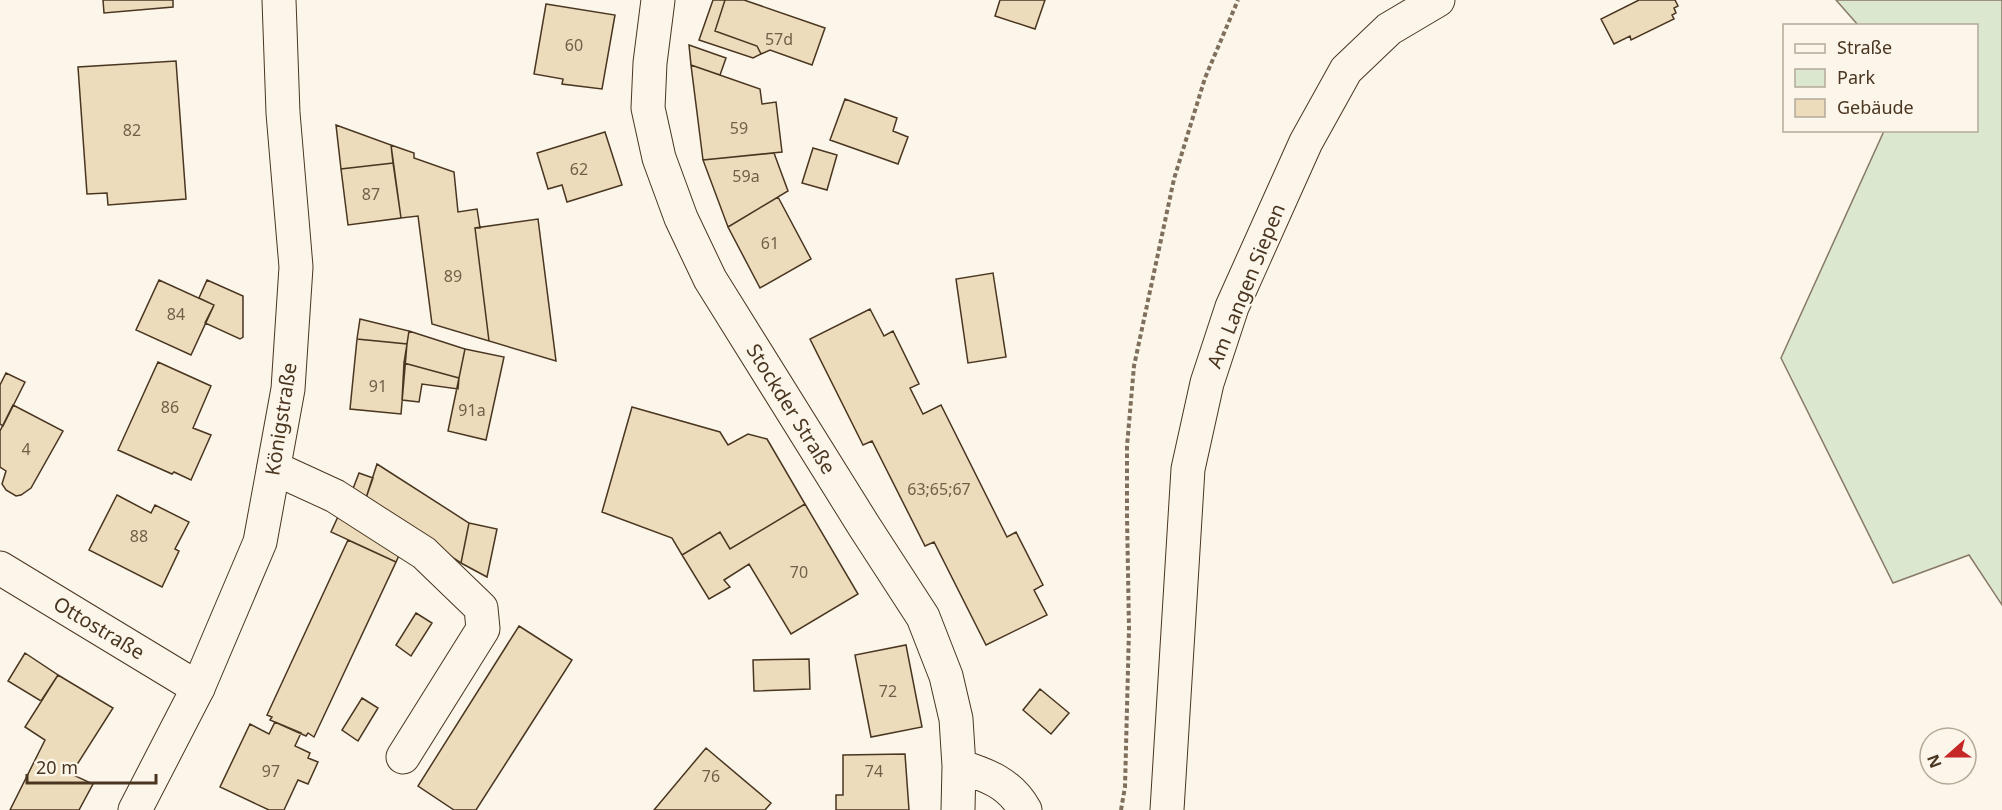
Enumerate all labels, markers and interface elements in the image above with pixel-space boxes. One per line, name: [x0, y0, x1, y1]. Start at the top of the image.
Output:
legend: [1783, 24, 1978, 132]
house number: 57d: [765, 28, 793, 50]
house number: 60: [565, 34, 583, 56]
text: Straße: [1837, 35, 1892, 59]
text: Park: [1837, 65, 1875, 89]
text: Gebäude: [1837, 95, 1914, 119]
house number: 59: [730, 117, 748, 139]
house number: 82: [123, 119, 141, 141]
house number: 62: [570, 158, 588, 180]
house number: 59a: [732, 165, 760, 187]
house number: 87: [362, 183, 380, 205]
street label: Am Langen Siepen: [1200, 200, 1291, 372]
house number: 61: [761, 232, 779, 254]
house number: 89: [444, 265, 462, 287]
house number: 84: [167, 303, 185, 325]
street label: Stockder Straße: [741, 338, 842, 479]
street label: Königstraße: [258, 360, 303, 477]
house number: 91: [369, 375, 387, 397]
house number: 86: [161, 396, 179, 418]
house number: 91a: [458, 399, 486, 421]
house number: 4: [21, 438, 31, 460]
house number: 63;65;67: [907, 478, 971, 500]
house number: 88: [130, 525, 148, 547]
house number: 70: [790, 561, 808, 583]
street label: Ottostraße: [49, 590, 150, 665]
house number: 72: [879, 680, 897, 702]
north arrow: [1918, 726, 1978, 786]
scale bar: [27, 747, 156, 785]
text: N: [1921, 751, 1947, 771]
text: 20 m: [36, 755, 78, 779]
house number: 97: [262, 760, 280, 782]
house number: 74: [865, 760, 883, 782]
house number: 76: [702, 765, 720, 787]

